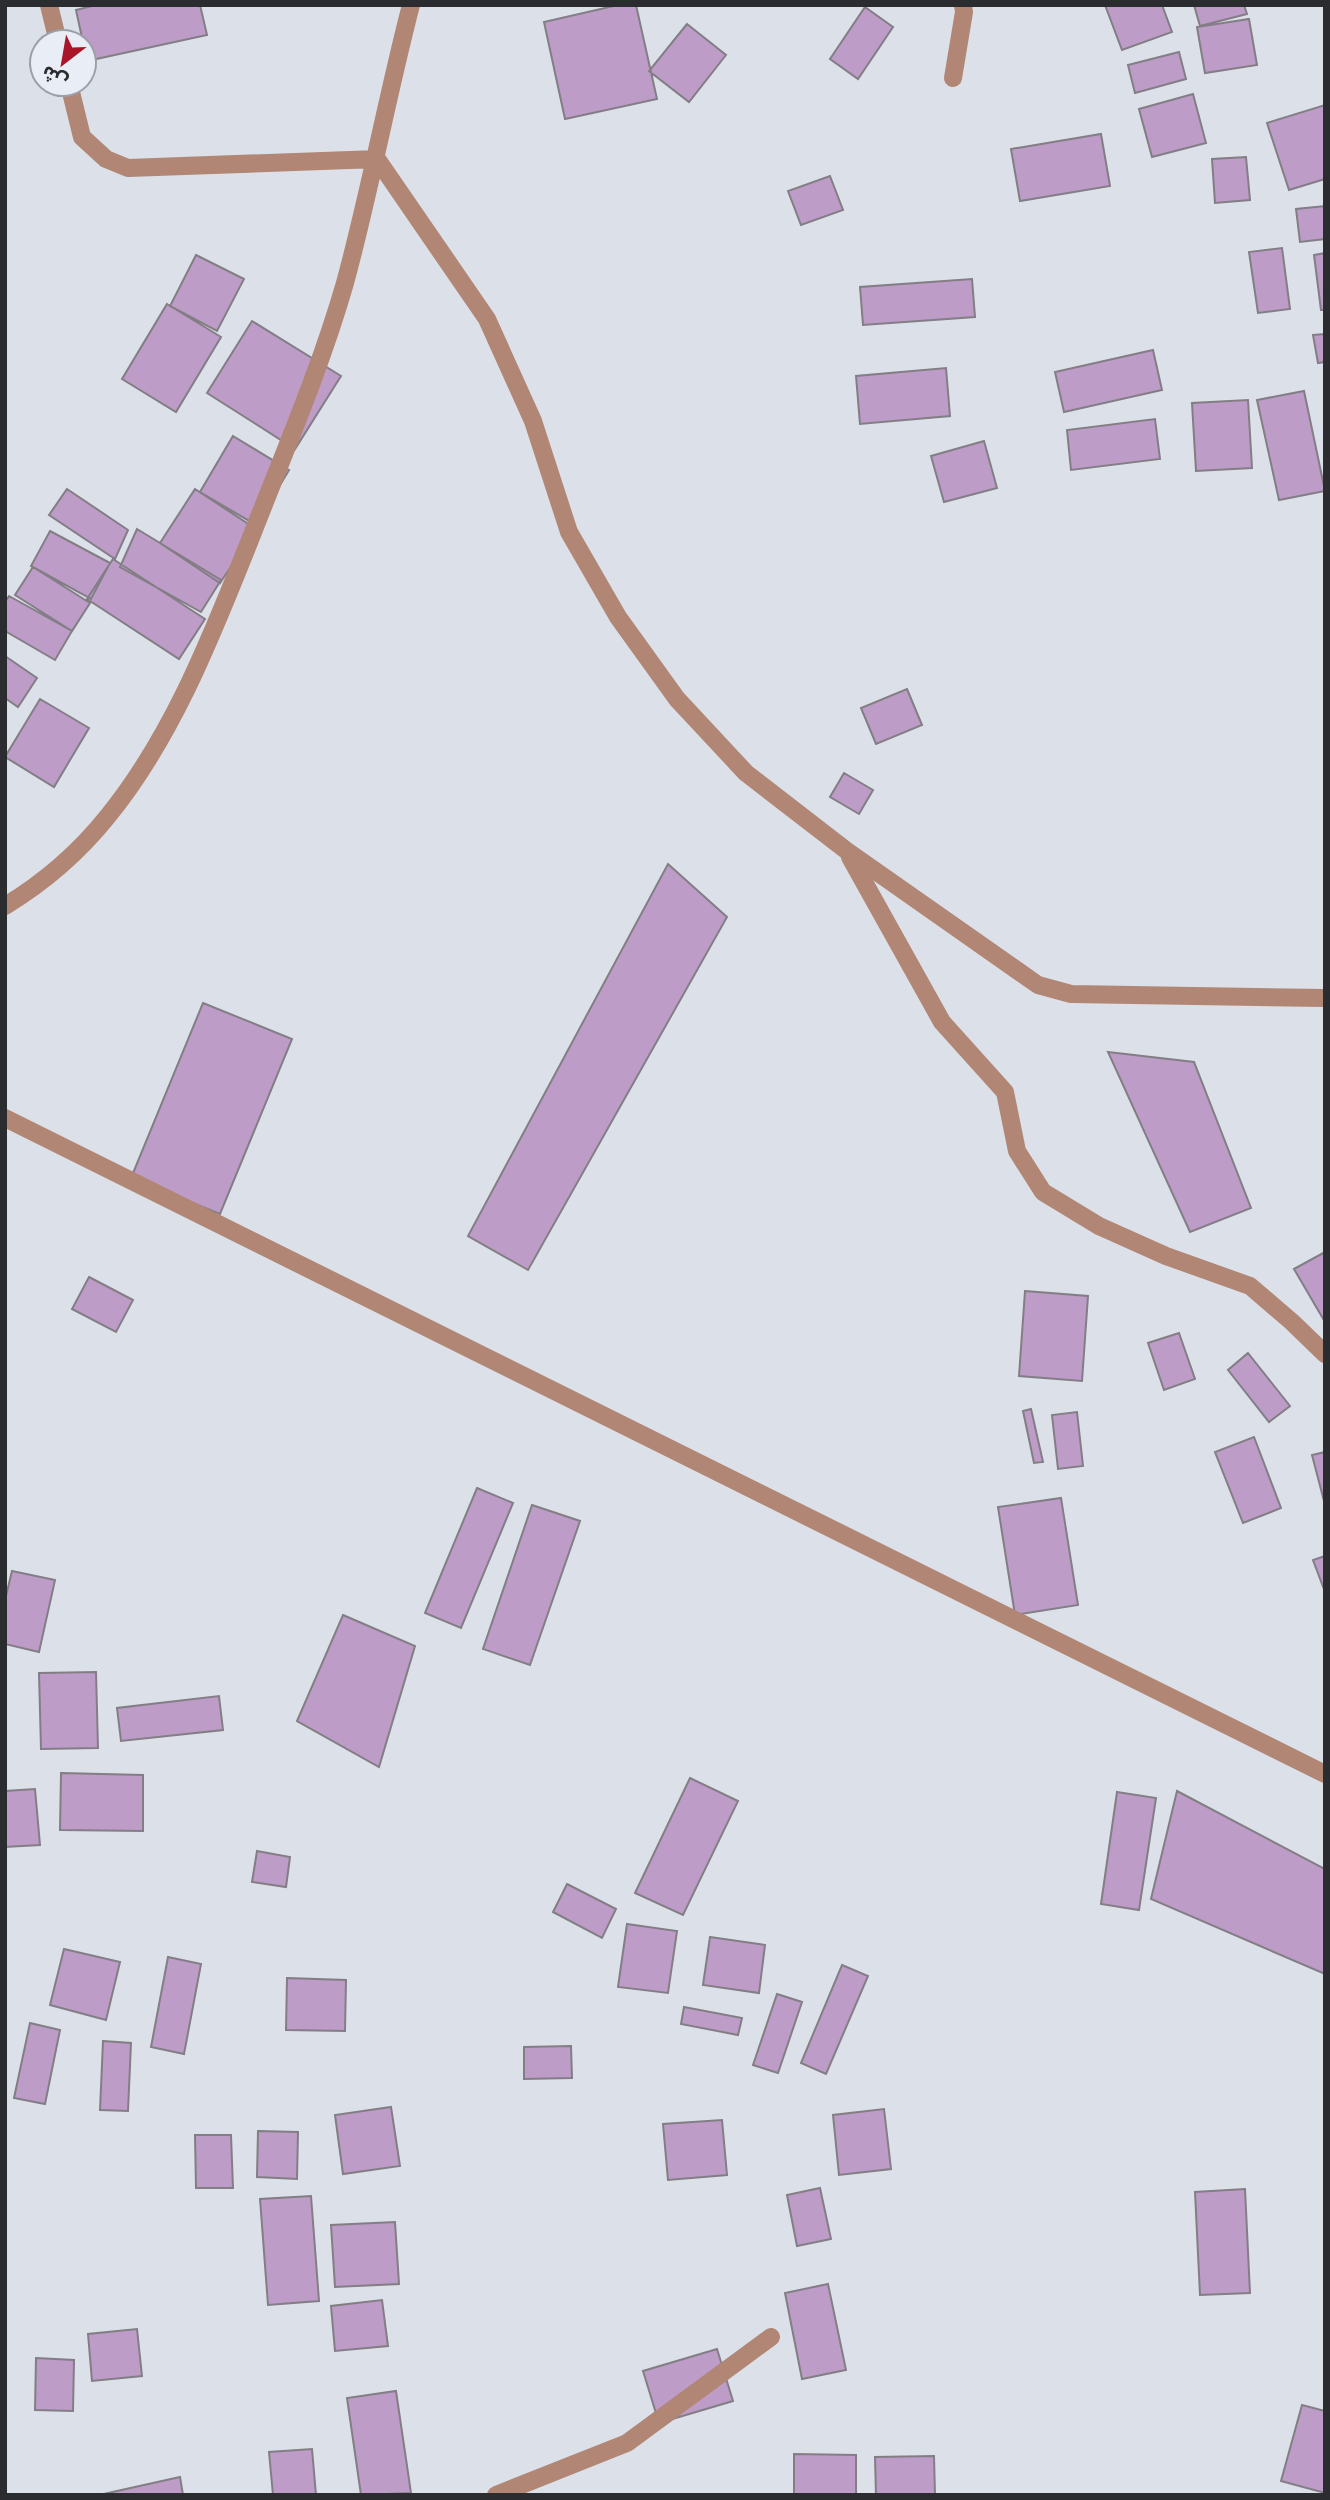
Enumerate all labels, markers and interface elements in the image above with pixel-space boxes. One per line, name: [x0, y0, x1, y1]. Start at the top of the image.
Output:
north arrow: [28, 28, 98, 98]
text: ش: [39, 61, 71, 91]

